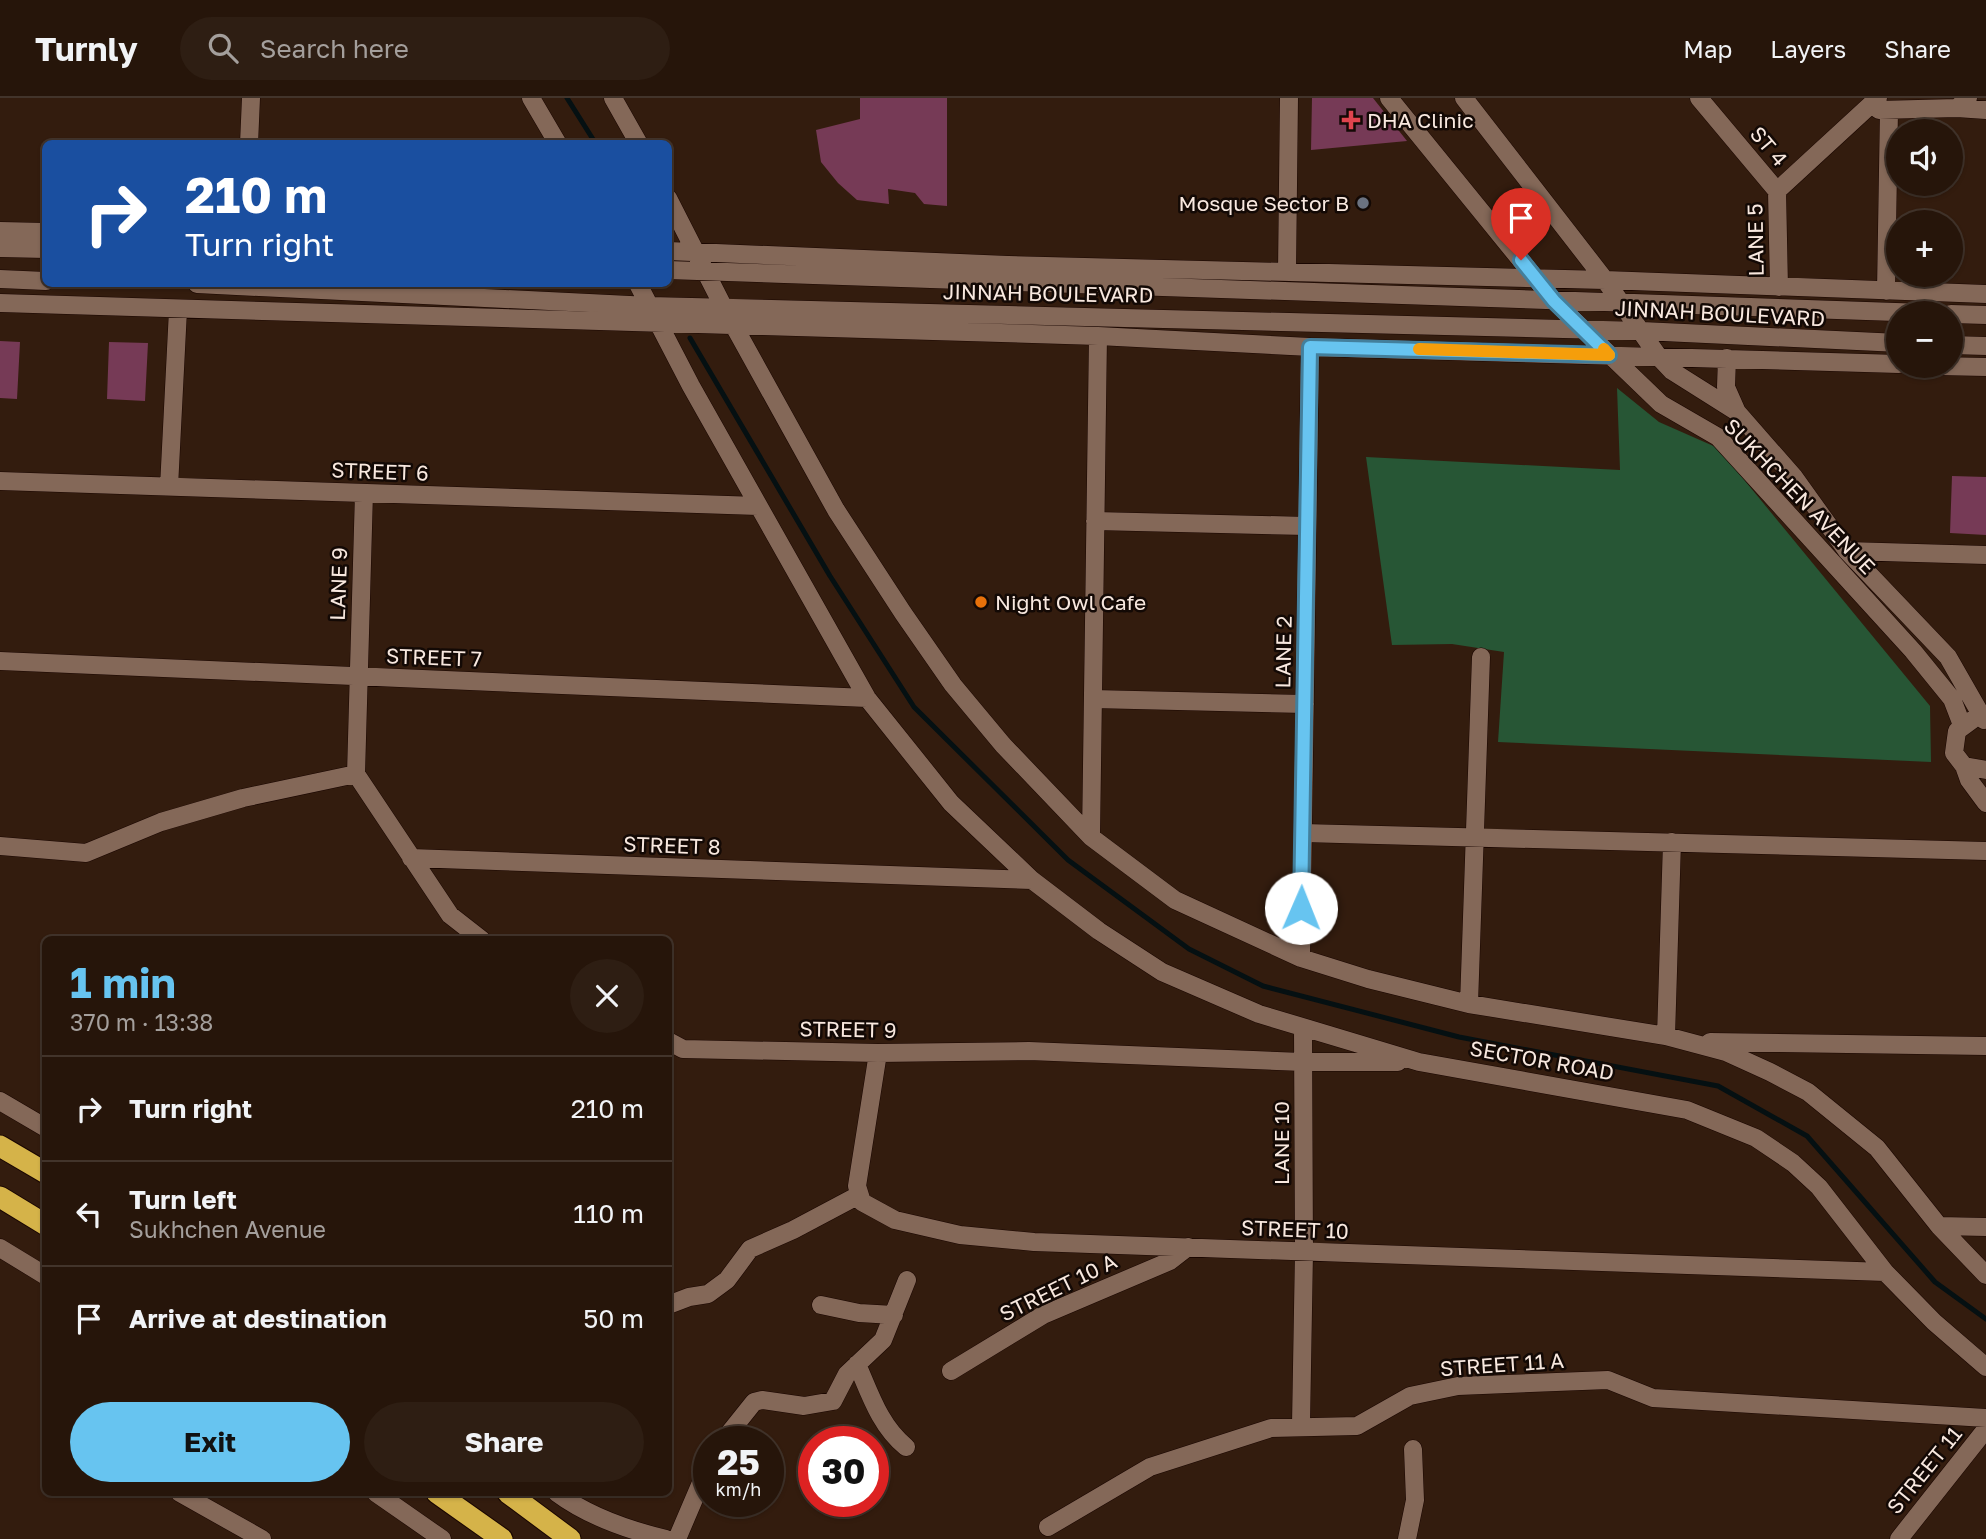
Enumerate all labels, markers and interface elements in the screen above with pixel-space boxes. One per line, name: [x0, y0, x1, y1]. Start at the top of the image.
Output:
search box: [180, 17, 670, 80]
text: Turnly: [35, 29, 138, 68]
icon: search: [204, 29, 242, 67]
text: Search here: [260, 33, 409, 64]
text: Map: [1683, 34, 1732, 63]
text: Layers: [1770, 34, 1846, 63]
text: Share: [1884, 34, 1951, 63]
place label: DHA Clinic: [1367, 107, 1474, 133]
marker: DHA Clinic: [1341, 110, 1361, 130]
map controls: [1886, 119, 1963, 378]
button: sound: [1886, 119, 1963, 196]
street label: ST 4: [1745, 121, 1793, 171]
text: 210 m: [185, 165, 327, 224]
icon: right: [70, 168, 161, 259]
pin: [1491, 188, 1551, 260]
place label: Mosque Sector B: [1179, 190, 1349, 216]
marker: Mosque Sector B: [1355, 195, 1371, 211]
icon: arrive: [1502, 199, 1540, 237]
street label: LANE 5: [1741, 203, 1769, 277]
button: +: [1886, 210, 1963, 287]
text: Turn right: [185, 225, 334, 263]
street label: JINNAH BOULEVARD: [943, 278, 1153, 308]
street label: JINNAH BOULEVARD: [1614, 295, 1826, 331]
button: −: [1886, 301, 1963, 378]
street label: SUKHCHEN AVENUE: [1719, 413, 1881, 579]
street label: STREET 6: [331, 456, 429, 486]
street label: LANE 9: [324, 547, 352, 621]
place label: Night Owl Cafe: [995, 589, 1146, 615]
marker: Night Owl Cafe: [973, 594, 989, 610]
street label: LANE 2: [1269, 615, 1297, 689]
street label: STREET 7: [386, 642, 482, 672]
street label: STREET 8: [623, 830, 721, 860]
position arrow: [1264, 871, 1338, 945]
text: 1 min: [70, 957, 176, 1007]
button: close: [570, 959, 644, 1033]
text: 370 m · 13:38: [70, 1008, 213, 1036]
street label: STREET 9: [799, 1015, 897, 1043]
street label: SECTOR ROAD: [1468, 1035, 1616, 1085]
icon: right: [70, 1090, 108, 1128]
text: Turn right: [129, 1093, 252, 1124]
text: 210 m: [571, 1093, 644, 1124]
street label: LANE 10: [1268, 1101, 1294, 1185]
text: Turn left: [129, 1184, 237, 1215]
icon: left: [70, 1195, 108, 1233]
text: 110 m: [573, 1198, 644, 1229]
street label: STREET 10: [1241, 1214, 1349, 1244]
text: Sukhchen Avenue: [129, 1215, 326, 1243]
street label: STREET 10 A: [995, 1247, 1121, 1327]
icon: arrive: [70, 1300, 108, 1338]
text: Arrive at destination: [129, 1303, 387, 1334]
text: 50 m: [583, 1303, 644, 1334]
street label: STREET 11 A: [1439, 1347, 1565, 1381]
button: Exit: [70, 1402, 350, 1482]
button: Share: [364, 1402, 644, 1482]
street label: STREET 11: [1881, 1421, 1967, 1519]
speed limit sign: 30: [798, 1426, 889, 1517]
text: 25: [717, 1441, 760, 1483]
text: km/h: [716, 1478, 761, 1500]

